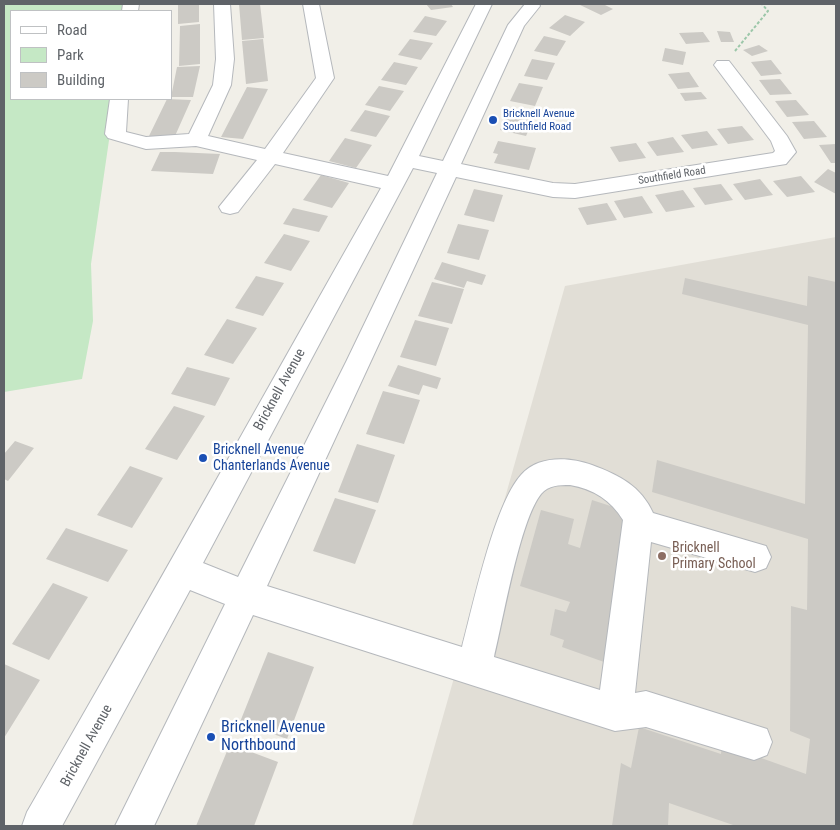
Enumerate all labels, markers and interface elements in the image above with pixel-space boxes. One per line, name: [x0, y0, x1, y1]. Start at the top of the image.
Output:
legend: [10, 10, 172, 100]
text: Road: [57, 21, 87, 39]
text: Park: [57, 46, 84, 64]
text: Building: [57, 71, 105, 89]
place label: Bricknell Avenue Southfield Road: [503, 107, 575, 133]
marker: Bricknell Avenue Southfield Road: [487, 114, 499, 126]
street label: Southfield Road: [637, 164, 707, 188]
street label: Bricknell Avenue: [251, 346, 309, 434]
place label: Bricknell Avenue Chanterlands Avenue: [213, 442, 330, 474]
marker: Bricknell Avenue Chanterlands Avenue: [197, 452, 209, 464]
place label: Bricknell Primary School: [672, 540, 756, 572]
marker: Bricknell Primary School: [656, 550, 668, 562]
street label: Bricknell Avenue: [58, 702, 116, 790]
place label: Bricknell Avenue Northbound: [221, 718, 325, 756]
marker: Bricknell Avenue Northbound: [205, 731, 217, 743]

